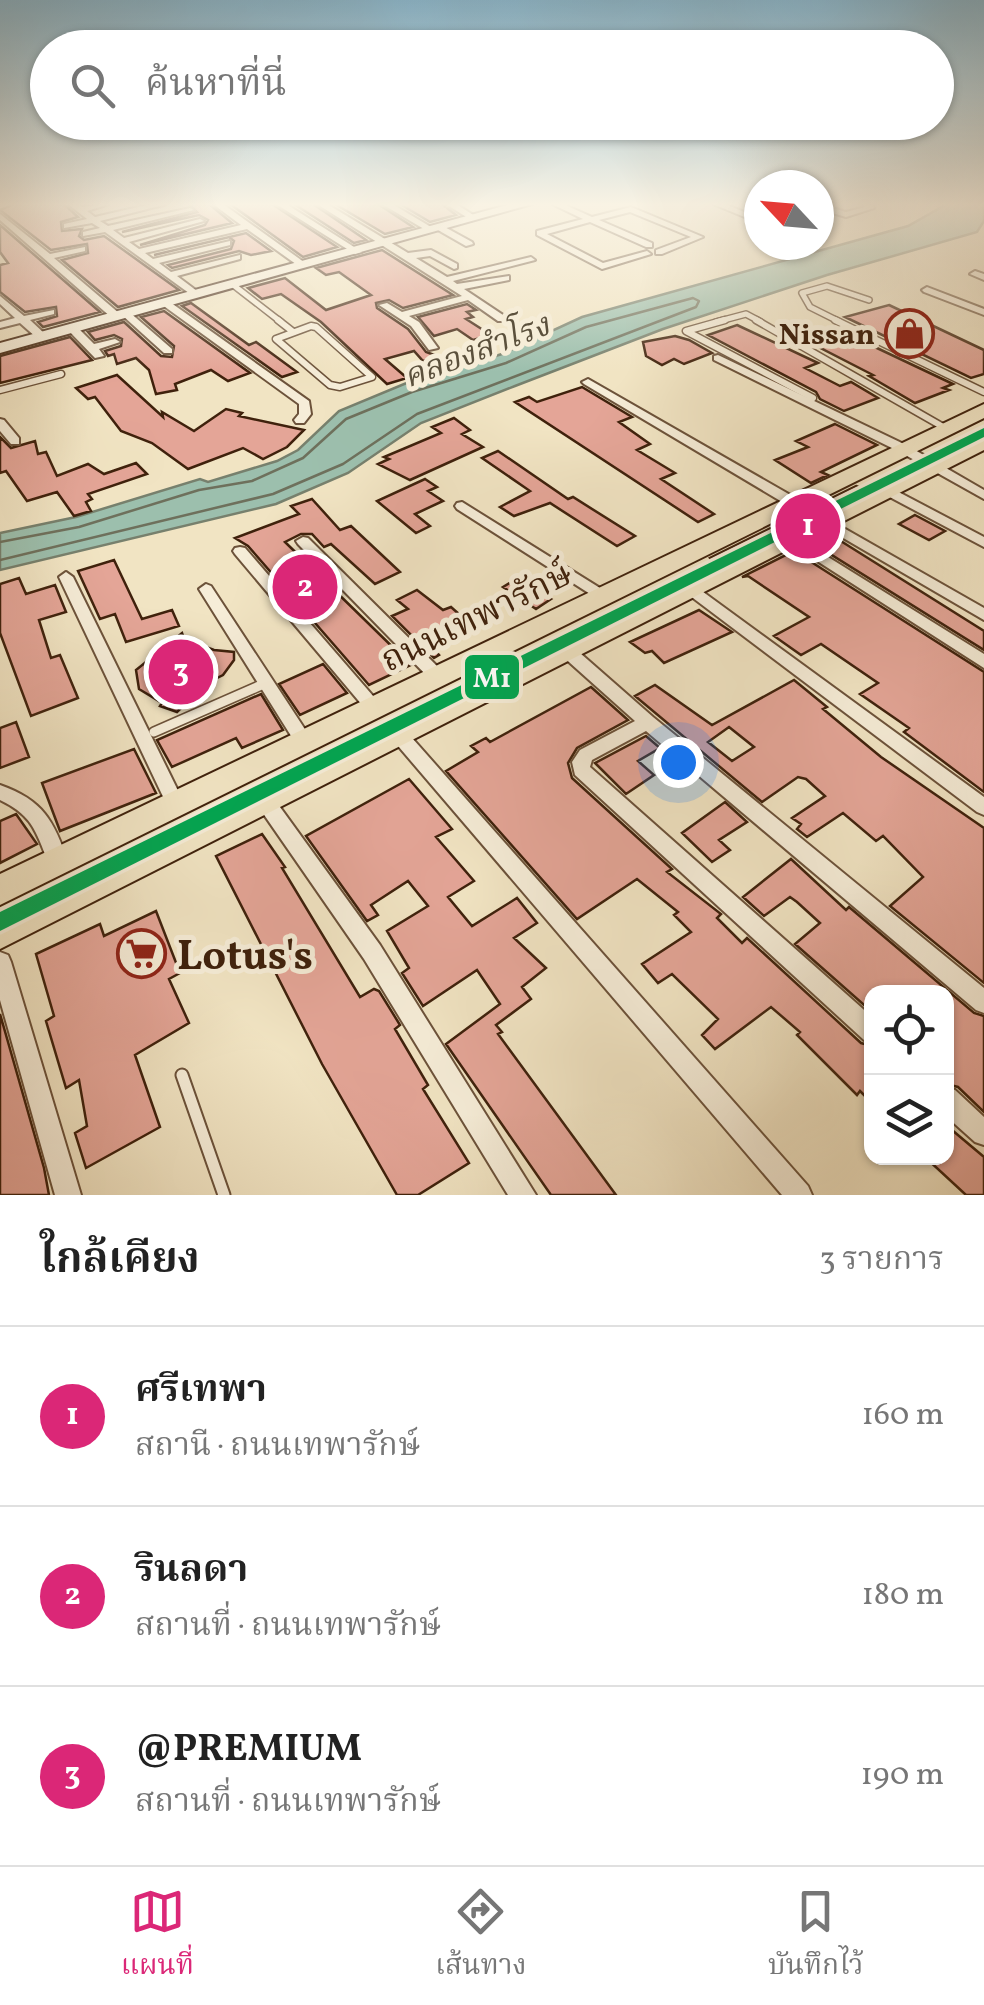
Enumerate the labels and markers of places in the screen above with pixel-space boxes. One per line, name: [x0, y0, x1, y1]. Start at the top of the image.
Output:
shop icon: Nissan: [884, 308, 936, 360]
place label: Nissan: [779, 315, 875, 357]
pin: 1: [776, 488, 840, 564]
pin: 2: [272, 550, 338, 624]
pin: 3: [148, 634, 214, 710]
supermarket icon: Lotus's: [116, 928, 168, 980]
place label: Lotus's: [177, 929, 313, 988]

